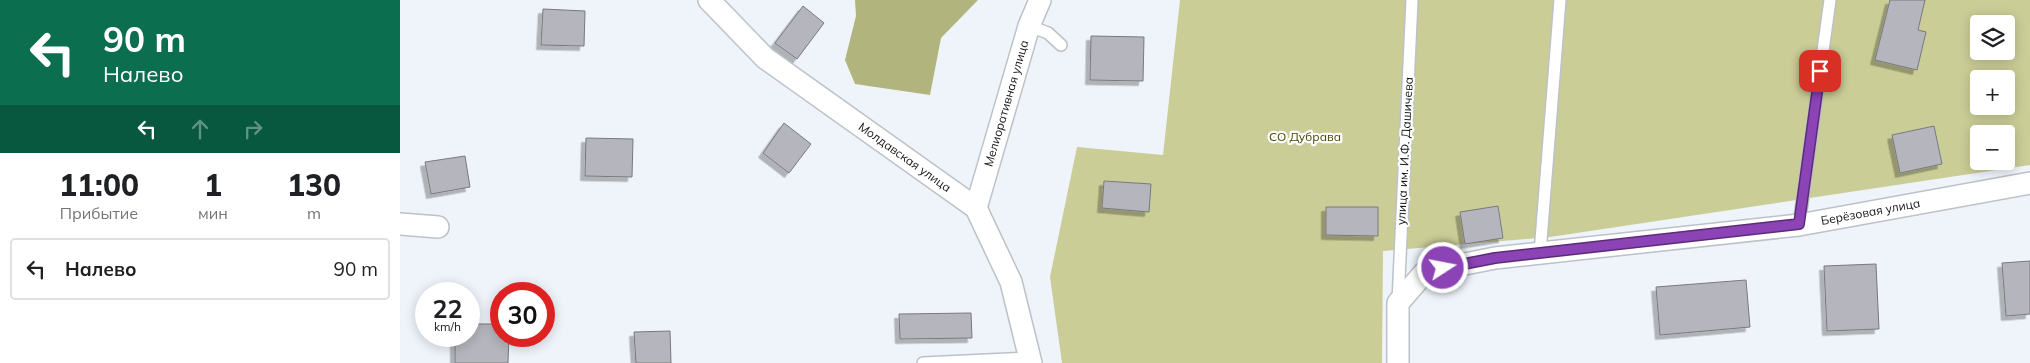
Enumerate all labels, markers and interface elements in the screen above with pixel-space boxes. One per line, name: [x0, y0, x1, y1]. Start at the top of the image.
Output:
map controls: [1970, 15, 2015, 170]
button: layers: [1970, 15, 2015, 60]
text: 90 m: [103, 17, 186, 61]
icon: left: [20, 20, 85, 85]
street label: Мелиоративная улица: [980, 38, 1032, 168]
pin: [1799, 50, 1841, 92]
icon: arrive: [1806, 57, 1834, 85]
text: Налево: [103, 60, 183, 88]
button: +: [1970, 70, 2015, 115]
street label: улица им. И.Ф. Дашичева: [1393, 76, 1416, 226]
icon: left: [133, 115, 161, 143]
icon: ahead: [186, 115, 214, 143]
icon: right: [239, 115, 267, 143]
street label: Молдавская улица: [856, 119, 954, 195]
button: −: [1970, 125, 2015, 170]
park label: СО Дубрава: [1269, 129, 1341, 144]
text: 11:00: [59, 166, 139, 204]
text: 1: [204, 166, 222, 204]
text: 130: [287, 166, 341, 204]
street label: Берёзовая улица: [1820, 195, 1921, 228]
text: Прибытие: [60, 203, 138, 223]
text: мин: [198, 203, 228, 223]
text: m: [307, 203, 321, 223]
position arrow: [1416, 241, 1468, 293]
icon: left: [22, 255, 50, 283]
text: Налево: [65, 257, 137, 281]
text: 90 m: [334, 257, 378, 281]
speed limit sign: 30: [490, 282, 555, 347]
text: 22: [432, 293, 463, 324]
text: km/h: [434, 319, 461, 334]

